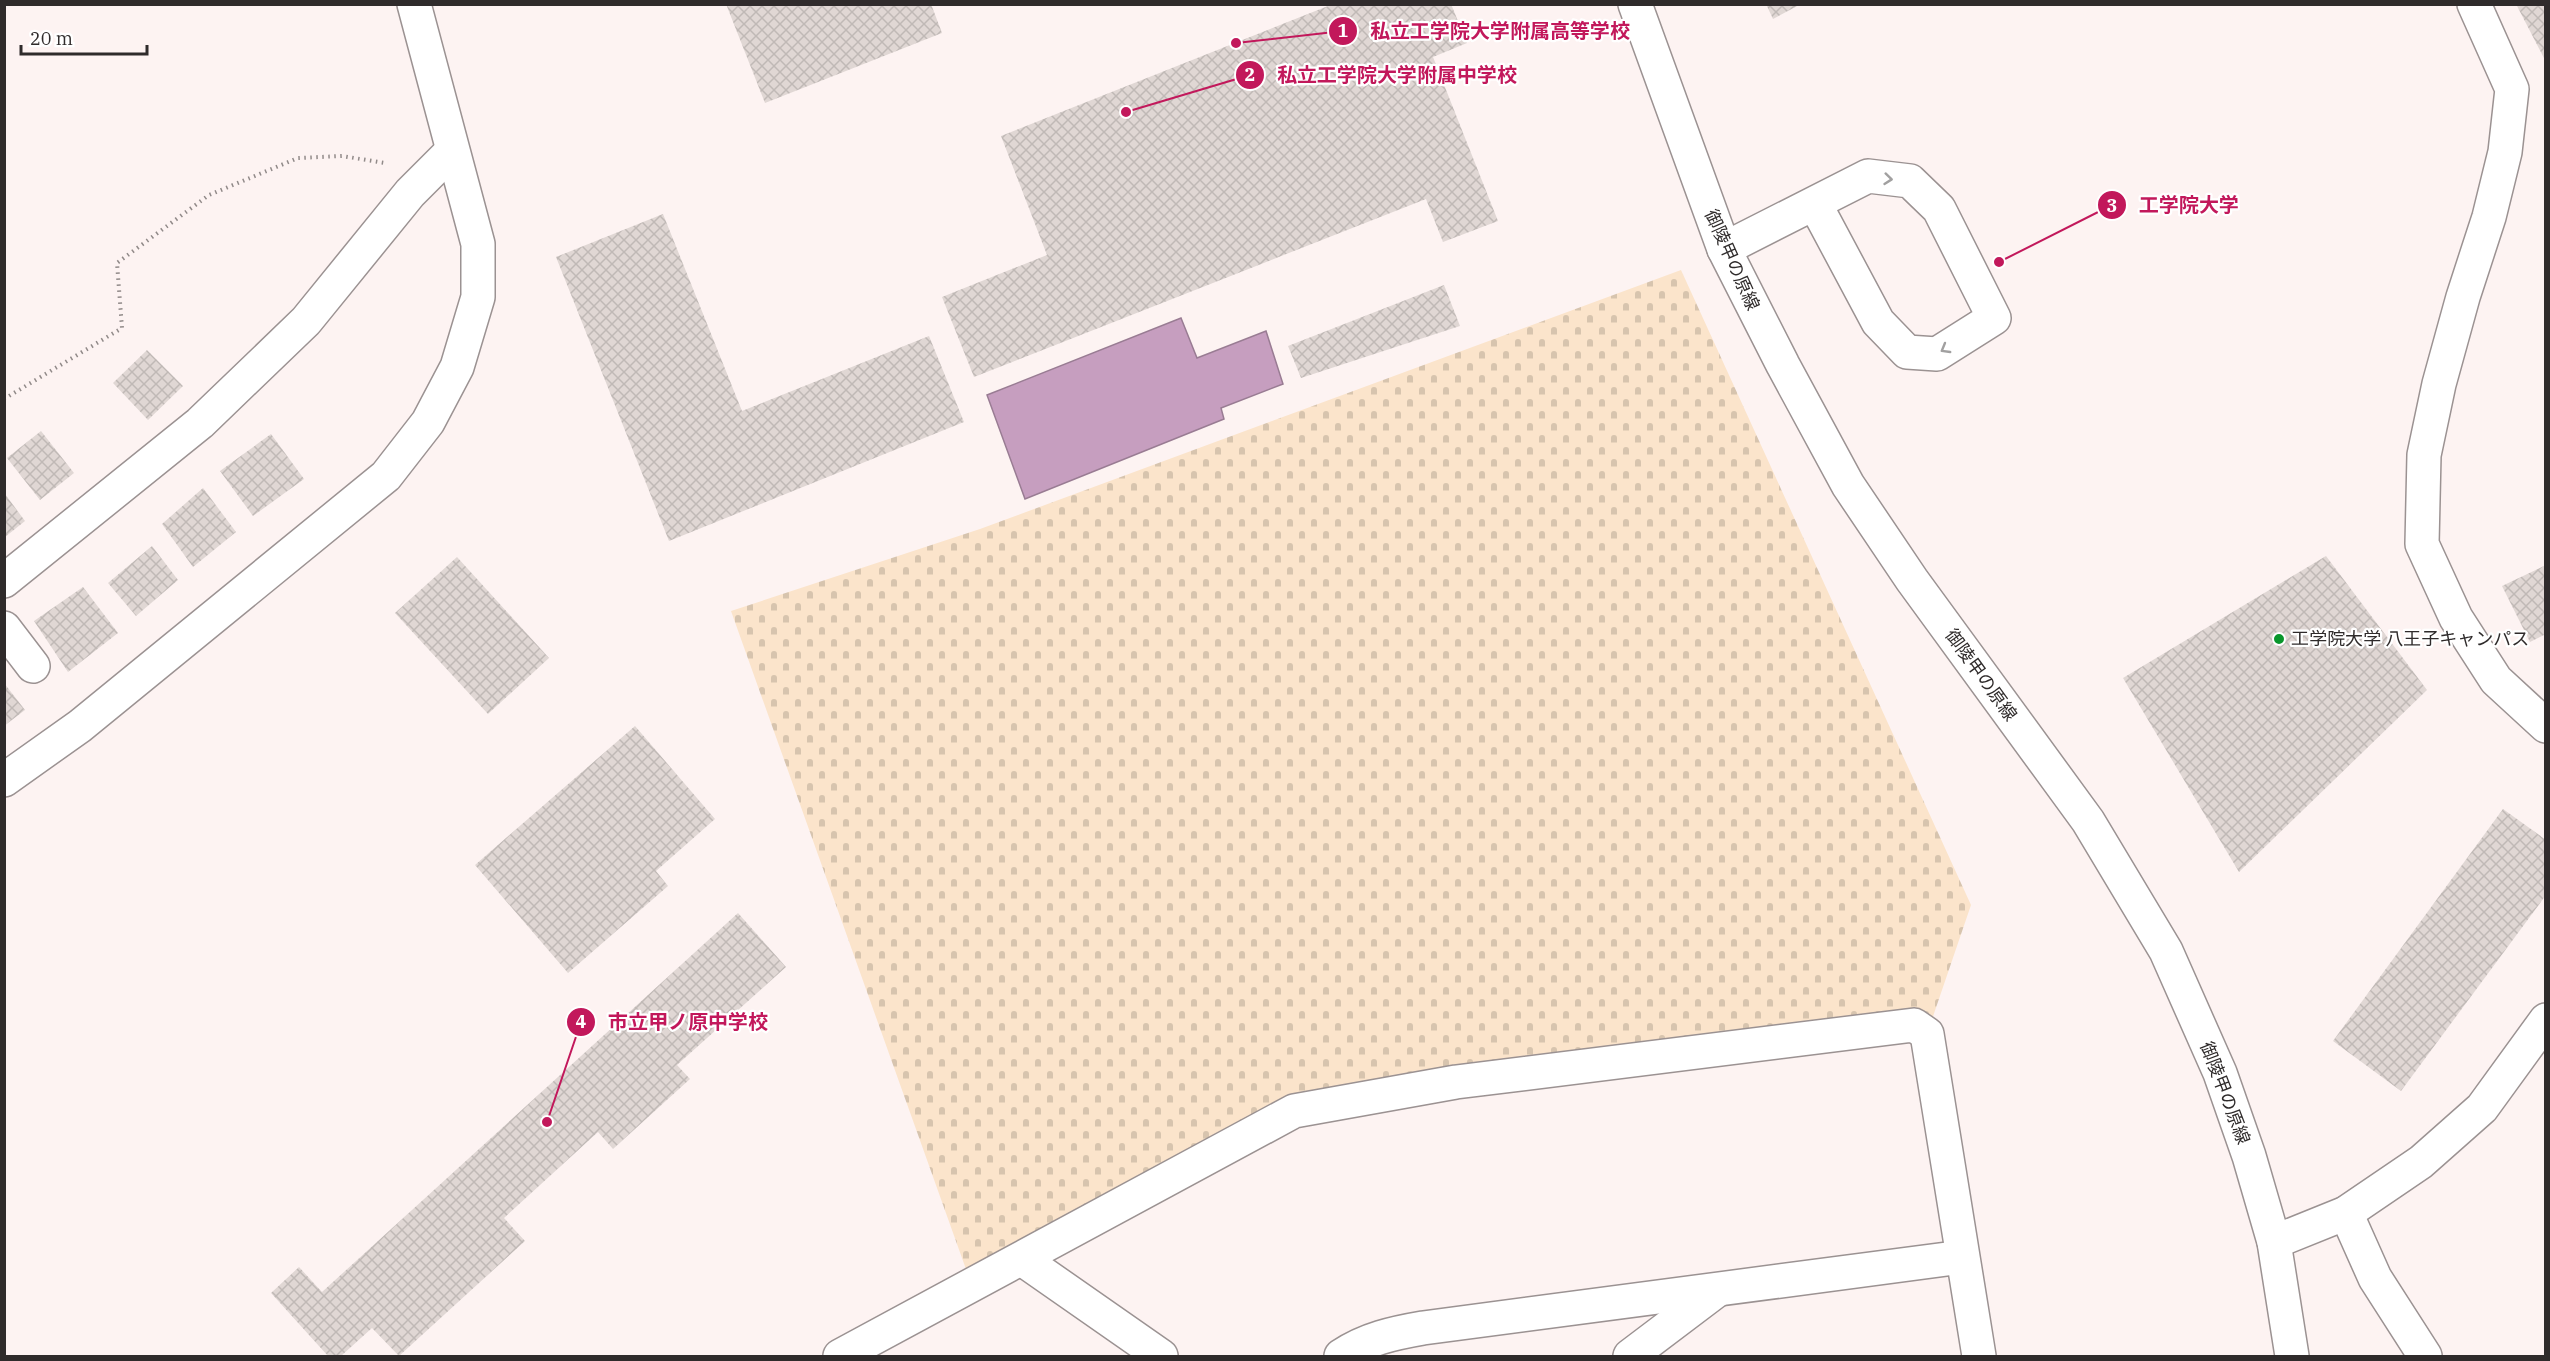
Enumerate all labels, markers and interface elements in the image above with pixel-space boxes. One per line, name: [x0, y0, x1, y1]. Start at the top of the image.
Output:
callout: 私立工学院大学附属高等学校: [1328, 12, 1642, 50]
text: 私立工学院大学附属高等学校: [1370, 17, 1630, 44]
scale bar: [21, 18, 147, 56]
text: 1: [1338, 19, 1349, 42]
text: 20 m: [30, 27, 73, 50]
callout: 私立工学院大学附属中学校: [1235, 56, 1529, 94]
text: 私立工学院大学附属中学校: [1277, 61, 1517, 88]
text: 2: [1245, 63, 1255, 86]
one-way arrow: [1883, 172, 1892, 184]
callout: 工学院大学: [2097, 186, 2251, 224]
text: 工学院大学: [2139, 191, 2239, 218]
text: 3: [2107, 194, 2117, 217]
street label: 御陵甲の原線: [1700, 206, 1765, 314]
one-way arrow: [1941, 342, 1951, 353]
street label: 御陵甲の原線: [1940, 624, 2022, 725]
place label: 工学院大学 八王子キャンパス: [2291, 627, 2529, 650]
marker: 工学院大学 八王子キャンパス: [2272, 632, 2286, 646]
callout: 市立甲ノ原中学校: [566, 1003, 780, 1041]
text: 市立甲ノ原中学校: [608, 1008, 768, 1035]
text: 4: [576, 1010, 587, 1033]
street label: 御陵甲の原線: [2195, 1038, 2256, 1147]

